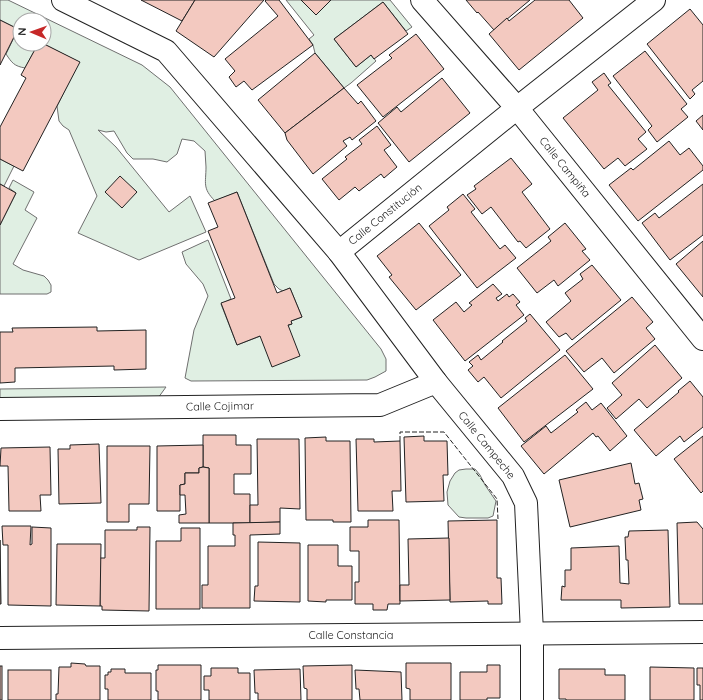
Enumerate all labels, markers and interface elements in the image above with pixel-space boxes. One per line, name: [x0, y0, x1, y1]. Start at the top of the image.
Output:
north arrow: [12, 12, 52, 52]
text: N: [15, 27, 29, 36]
street label: Calle Campiña: [536, 134, 594, 200]
street label: Calle Constitución: [345, 180, 425, 248]
street label: Calle Cojimar: [186, 398, 255, 414]
street label: Calle Campeche: [455, 408, 519, 482]
street label: Calle Constancia: [309, 628, 393, 642]

